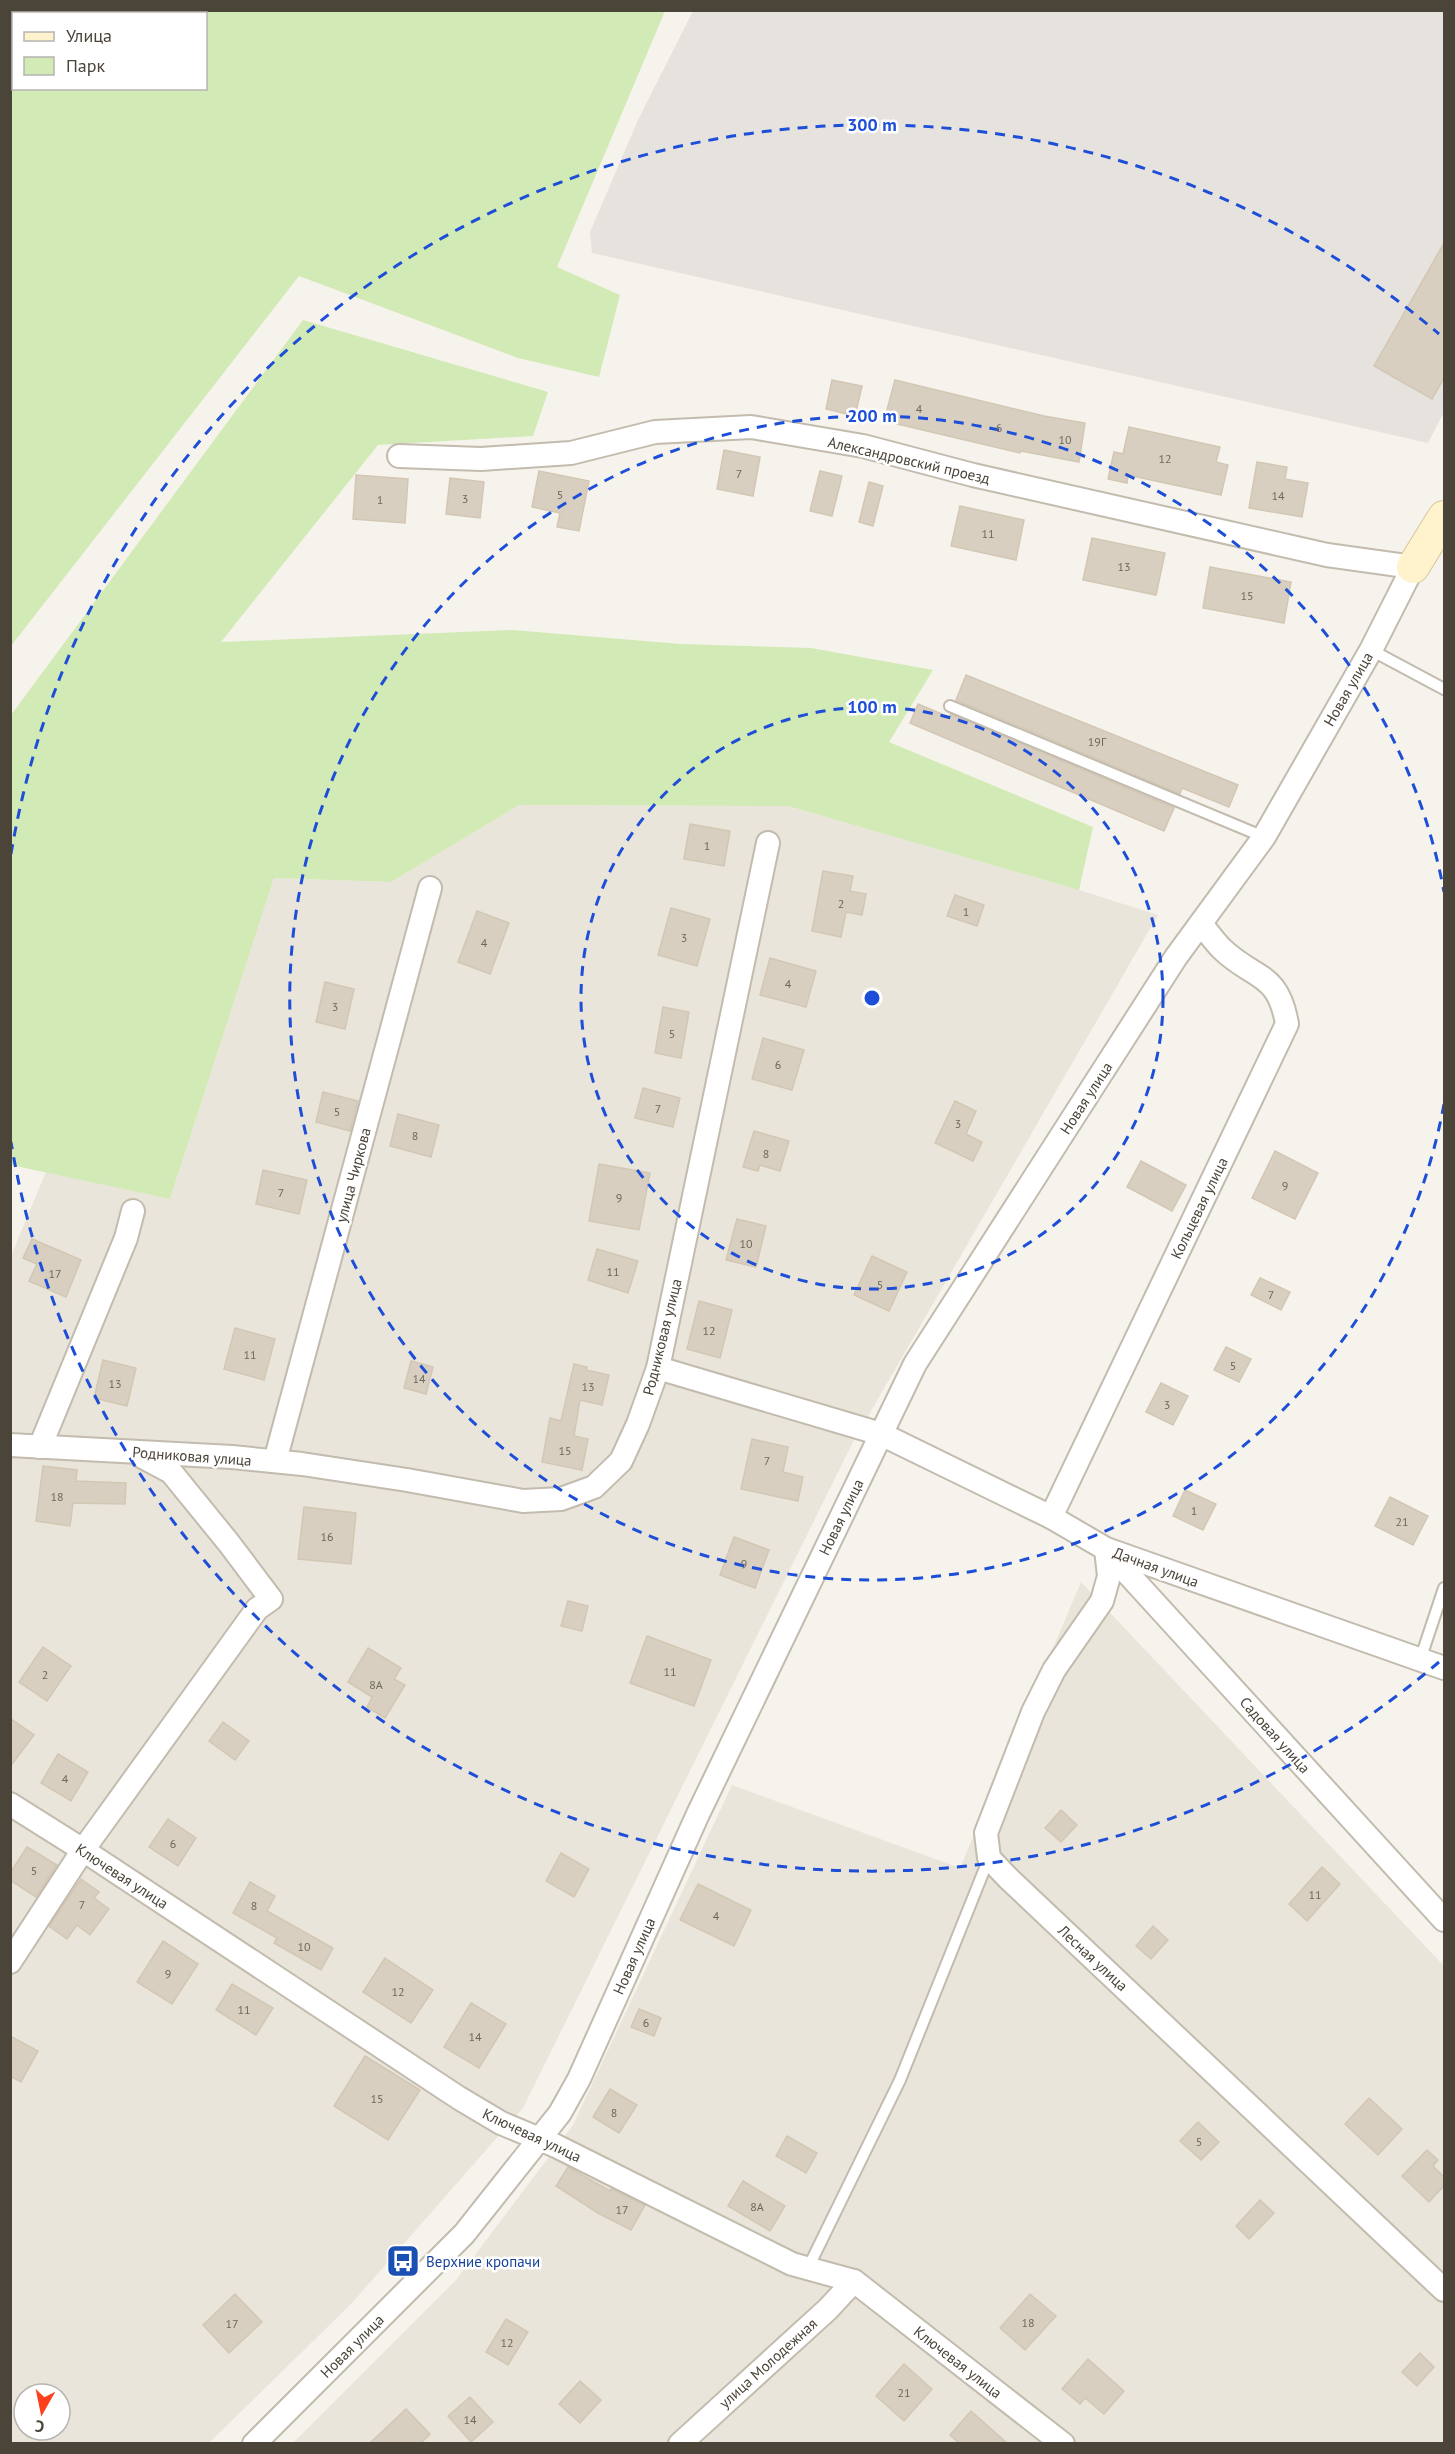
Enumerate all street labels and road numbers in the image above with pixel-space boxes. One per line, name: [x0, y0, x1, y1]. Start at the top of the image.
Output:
street label: Александровский проезд: [826, 432, 992, 488]
street label: Новая улица: [1319, 649, 1377, 729]
street label: Новая улица: [1056, 1058, 1116, 1138]
street label: улица Чиркова: [331, 1125, 375, 1225]
street label: Кольцевая улица: [1166, 1154, 1232, 1262]
street label: Родниковая улица: [638, 1277, 686, 1397]
street label: Родниковая улица: [132, 1442, 252, 1470]
street label: Новая улица: [814, 1476, 868, 1558]
street label: Дачная улица: [1111, 1543, 1201, 1591]
street label: Садовая улица: [1236, 1693, 1314, 1777]
street label: Ключевая улица: [72, 1839, 172, 1913]
street label: Новая улица: [609, 1915, 659, 1997]
street label: Лесная улица: [1053, 1920, 1132, 1995]
street label: Ключевая улица: [480, 2104, 584, 2166]
street label: Новая улица: [316, 2310, 388, 2382]
street label: улица Молодежная: [715, 2314, 821, 2412]
street label: Ключевая улица: [910, 2322, 1006, 2402]

